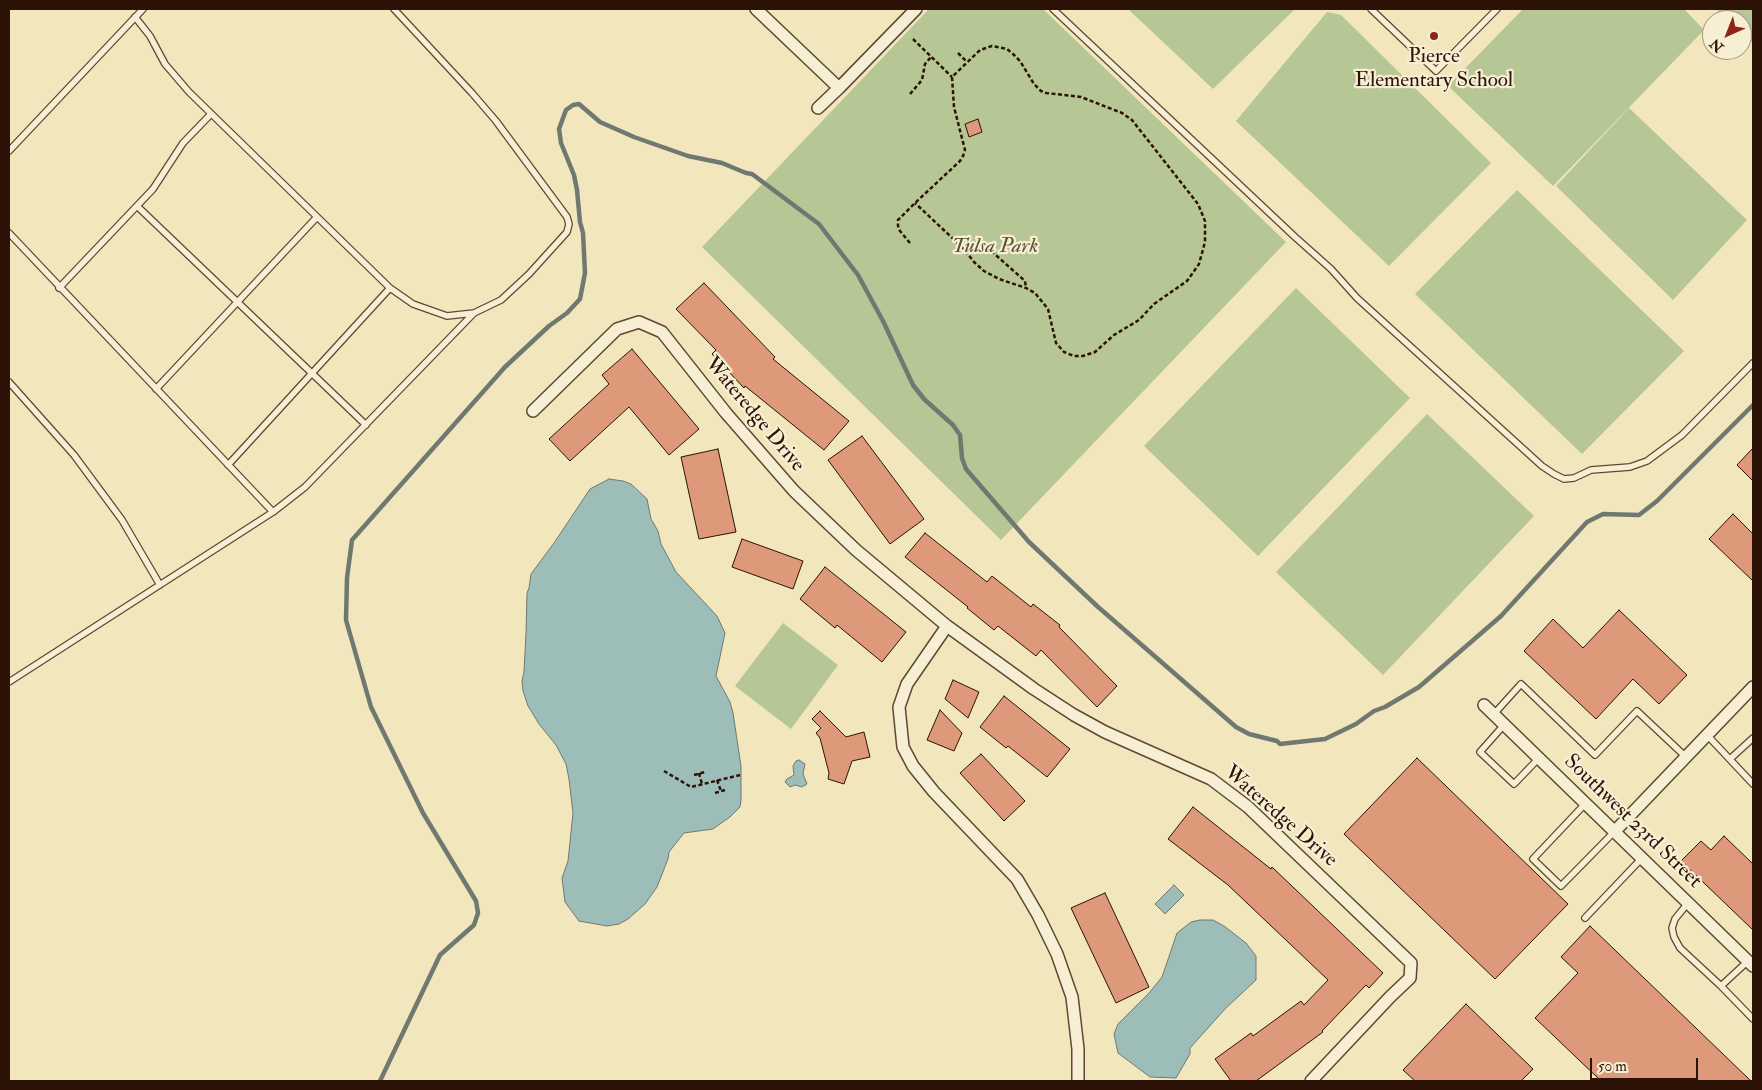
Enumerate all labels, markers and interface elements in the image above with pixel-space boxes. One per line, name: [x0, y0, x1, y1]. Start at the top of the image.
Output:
north arrow: [1702, 10, 1752, 60]
marker: Pierce Elementary School: [1428, 30, 1440, 42]
text: N: [1707, 35, 1727, 56]
place label: Pierce Elementary School: [1355, 44, 1513, 94]
park label: Tulsa Park: [952, 234, 1038, 260]
street label: Wateredge Drive: [699, 352, 809, 478]
street label: Southwest 23rd Street: [1558, 750, 1706, 894]
street label: Wateredge Drive: [1218, 761, 1342, 873]
scale bar: [1592, 1048, 1700, 1080]
text: 50 m: [1598, 1057, 1627, 1076]

